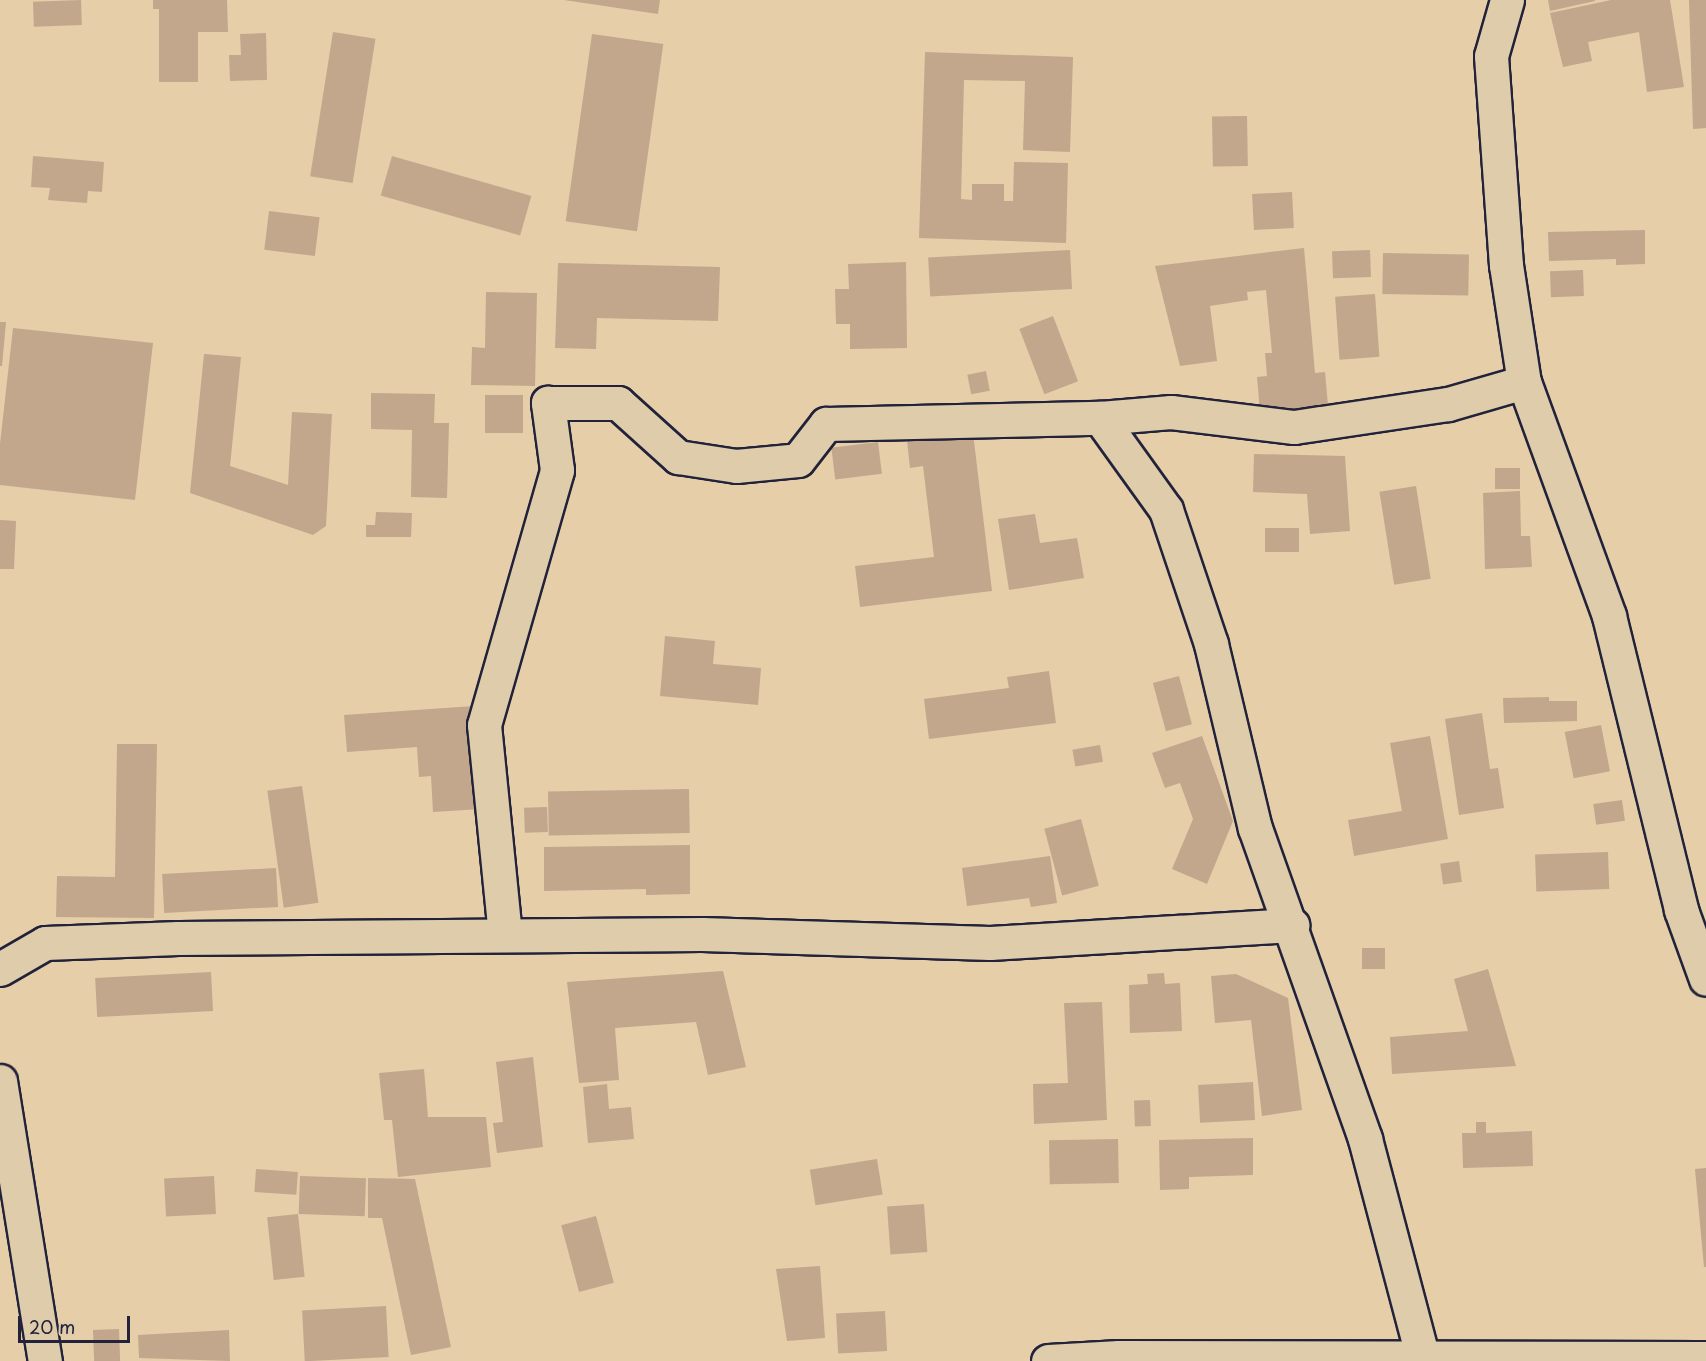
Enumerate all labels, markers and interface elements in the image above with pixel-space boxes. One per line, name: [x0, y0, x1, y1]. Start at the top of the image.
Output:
scale bar: [21, 1304, 134, 1342]
text: 20 m: [29, 1313, 75, 1340]

